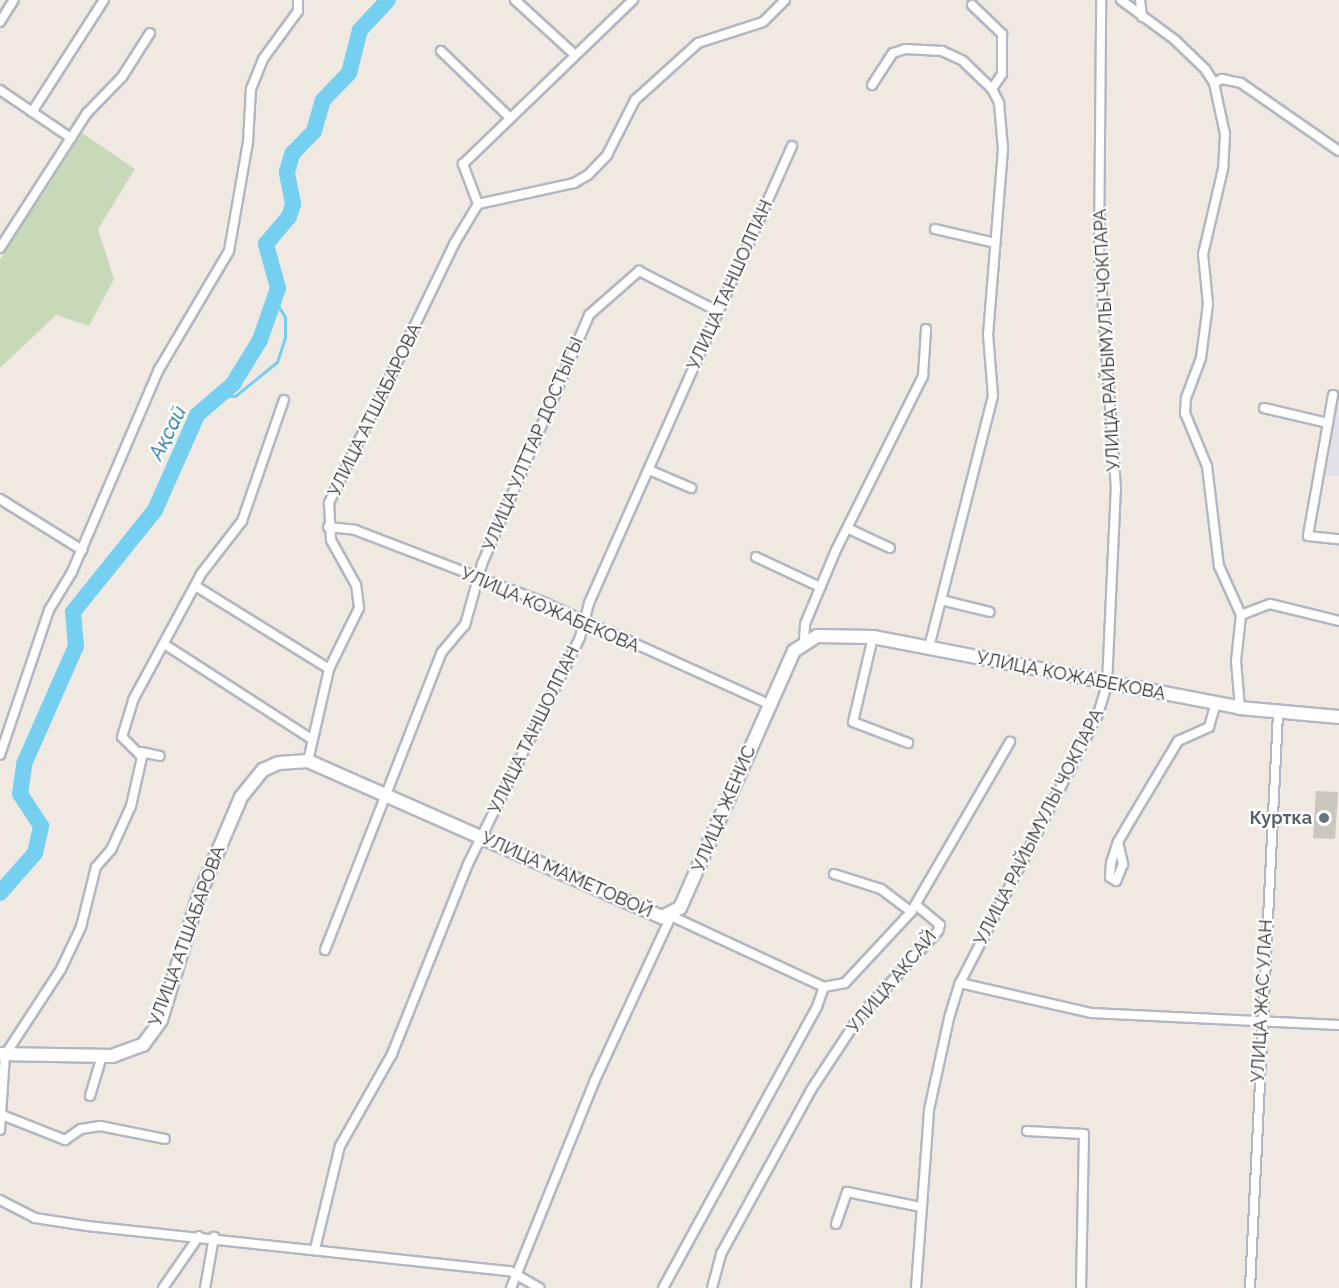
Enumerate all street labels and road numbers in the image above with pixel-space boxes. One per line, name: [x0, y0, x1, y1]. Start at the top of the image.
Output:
street label: УЛИЦА ТАНШОЛПАН: [683, 196, 777, 374]
street label: УЛИЦА РАЙЫМУЛЫ ЧОКПАРА: [1089, 208, 1125, 472]
street label: УЛИЦА АТШАБАРОВА: [323, 319, 427, 501]
street label: УЛИЦА УЛТТАР ДОСТЫГЫ: [478, 334, 588, 554]
street label: УЛИЦА КОЖАБЕКОВА: [457, 562, 643, 658]
street label: УЛИЦА ТАНШОЛПАН: [484, 642, 584, 818]
street label: УЛИЦА КОЖАБЕКОВА: [974, 647, 1168, 705]
street label: УЛИЦА РАЙЫМУЛЫ ЧОКПАРА: [970, 705, 1108, 949]
street label: УЛИЦА ЖЕНИС: [688, 742, 760, 876]
street label: УЛИЦА МАМЕТОВОЙ: [478, 827, 656, 923]
street label: УЛИЦА АТШАБАРОВА: [144, 842, 230, 1030]
street label: УЛИЦА ЖАС УЛАН: [1247, 919, 1277, 1083]
street label: УЛИЦА АКСАЙ: [842, 926, 942, 1038]

